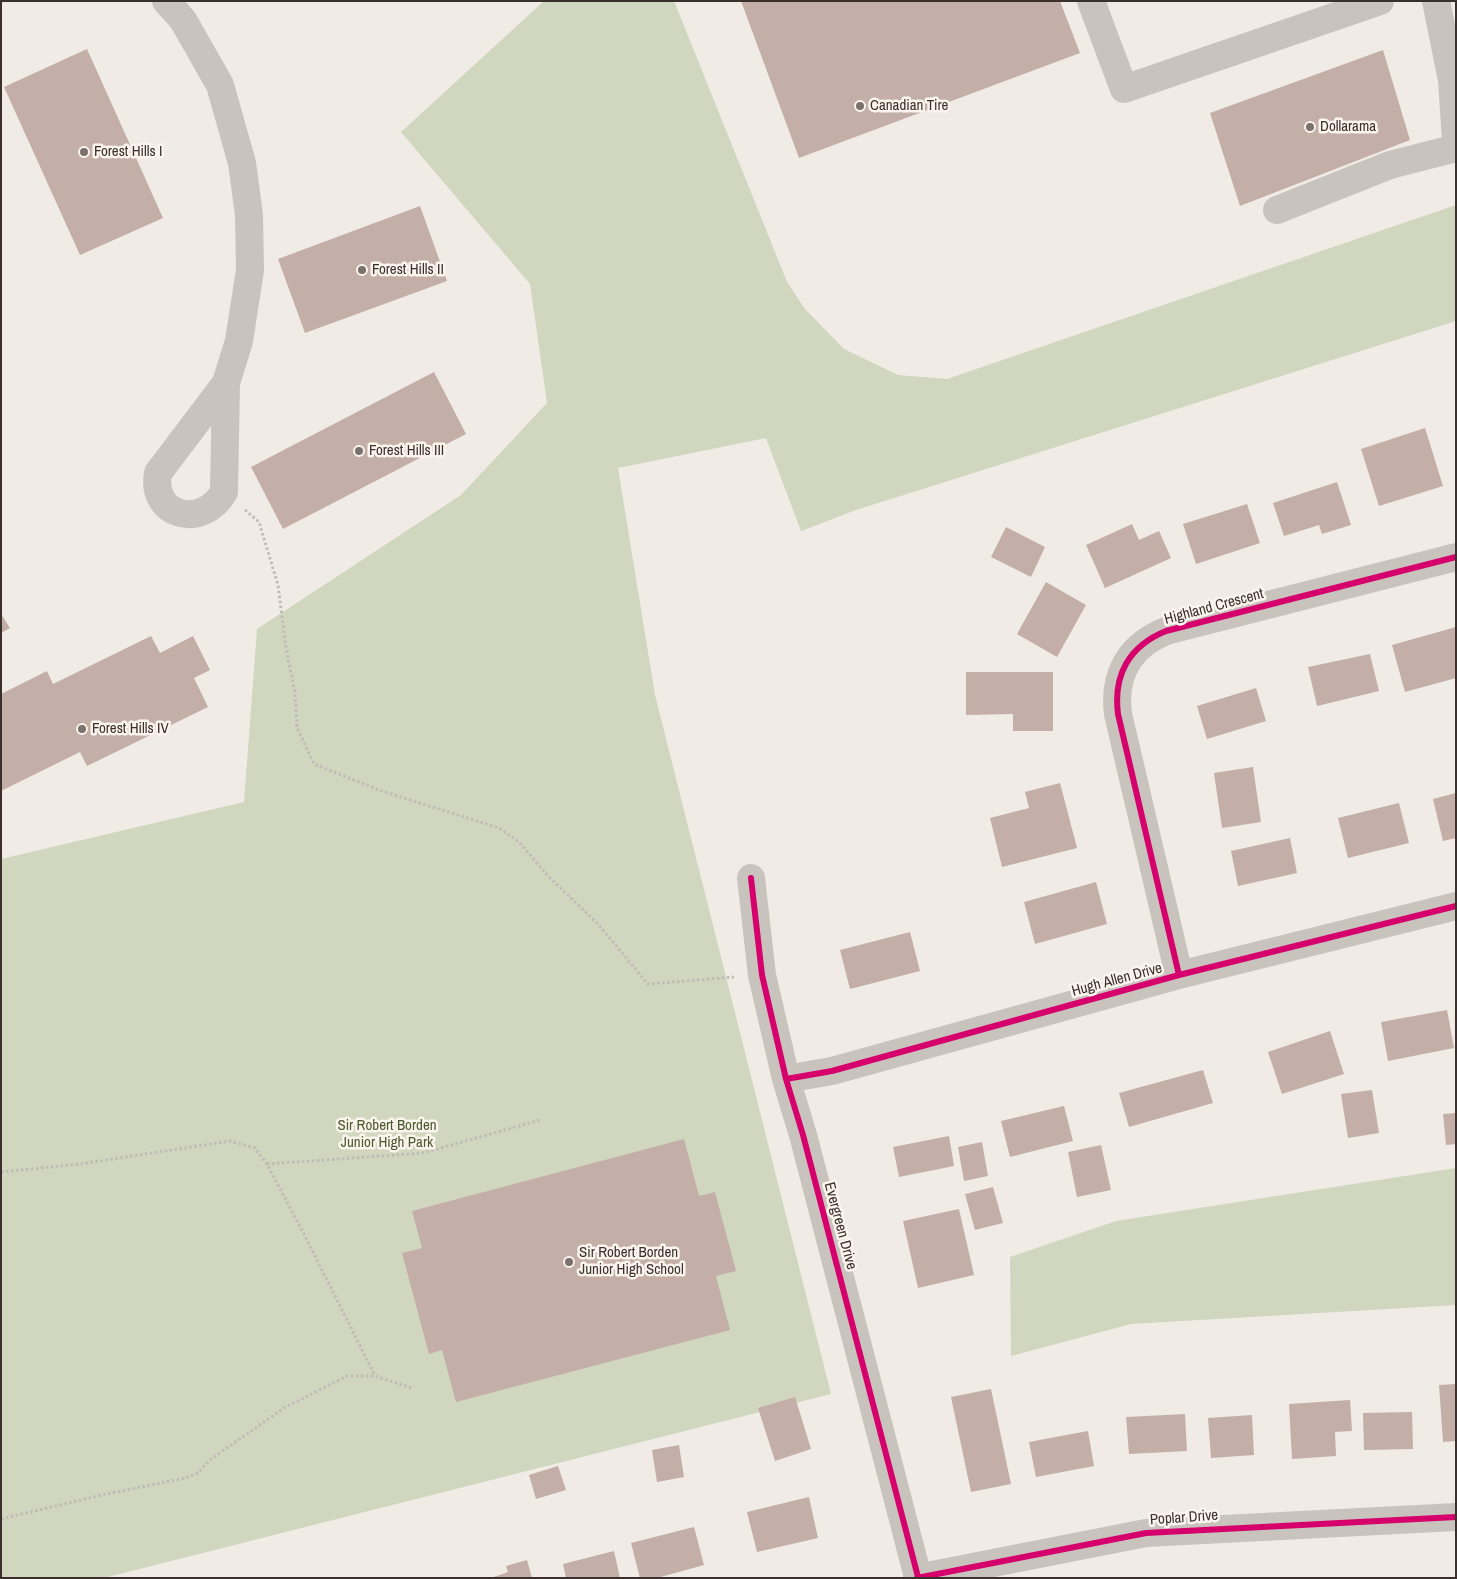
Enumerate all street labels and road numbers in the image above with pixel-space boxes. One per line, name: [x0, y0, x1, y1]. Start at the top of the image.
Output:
street label: Highland Crescent: [1162, 585, 1266, 629]
street label: Hugh Allen Drive: [1070, 959, 1164, 1001]
street label: Evergreen Drive: [820, 1180, 860, 1272]
street label: Poplar Drive: [1149, 1507, 1219, 1529]

